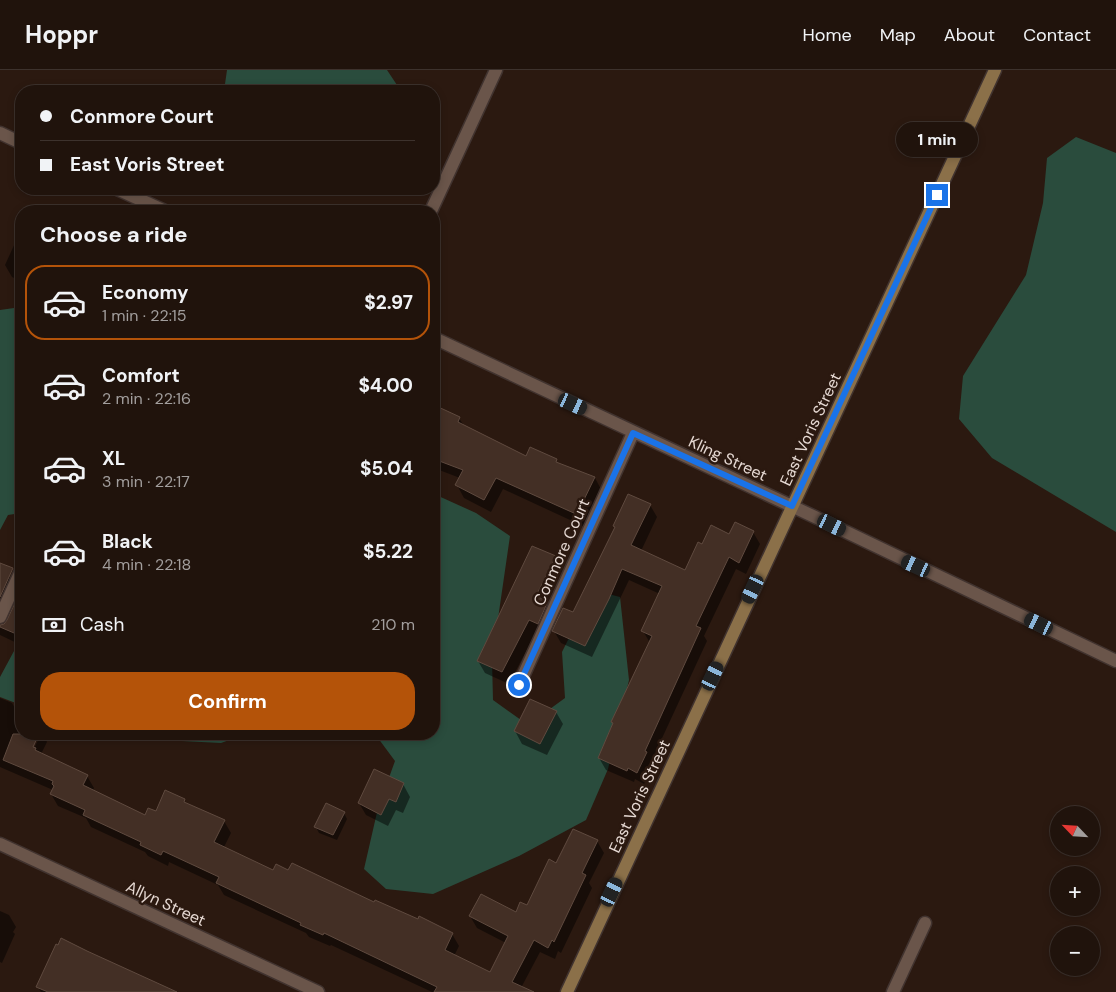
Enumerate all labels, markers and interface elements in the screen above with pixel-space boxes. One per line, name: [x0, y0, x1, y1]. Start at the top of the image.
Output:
text: Hoppr: [25, 19, 98, 50]
text: Home: [802, 23, 852, 47]
text: Map: [880, 23, 916, 47]
text: About: [944, 23, 995, 47]
text: Contact: [1023, 23, 1091, 47]
text: Conmore Court: [70, 104, 214, 129]
callout: 1 min: [896, 122, 978, 158]
text: 1 min: [918, 129, 956, 150]
text: East Voris Street: [70, 152, 224, 177]
route end: [926, 184, 948, 206]
text: Choose a ride: [40, 220, 188, 249]
icon: car: [42, 280, 87, 325]
text: Economy: [102, 280, 189, 305]
text: $2.97: [364, 290, 413, 315]
text: 1 min · 22:15: [102, 305, 187, 326]
icon: car: [42, 363, 87, 408]
text: Comfort: [102, 363, 180, 388]
street label: East Voris Street: [775, 369, 846, 489]
text: $4.00: [358, 373, 413, 398]
text: 2 min · 22:16: [102, 388, 191, 409]
car: [556, 391, 589, 417]
street label: Kling Street: [685, 431, 771, 486]
icon: car: [42, 446, 87, 491]
text: XL: [102, 446, 125, 471]
text: $5.04: [360, 456, 413, 481]
text: 3 min · 22:17: [102, 471, 190, 492]
street label: Conmore Court: [528, 495, 594, 609]
car: [815, 512, 848, 538]
icon: car: [42, 529, 87, 574]
text: Black: [102, 529, 153, 554]
text: $5.22: [363, 539, 413, 564]
car: [899, 553, 932, 579]
text: 4 min · 22:18: [102, 554, 191, 575]
car: [739, 572, 766, 606]
icon: cash: [40, 611, 68, 639]
car: [1022, 611, 1055, 637]
text: Cash: [80, 612, 124, 637]
text: 210 m: [371, 614, 415, 635]
car: [699, 659, 726, 693]
button: Confirm: [40, 672, 415, 730]
route start: [508, 674, 530, 696]
street label: East Voris Street: [604, 736, 675, 856]
north arrow: [1050, 806, 1100, 856]
map controls: [1050, 806, 1100, 976]
button: +: [1050, 866, 1100, 916]
car: [598, 875, 625, 909]
street label: Allyn Street: [123, 876, 209, 931]
button: −: [1050, 926, 1100, 976]

